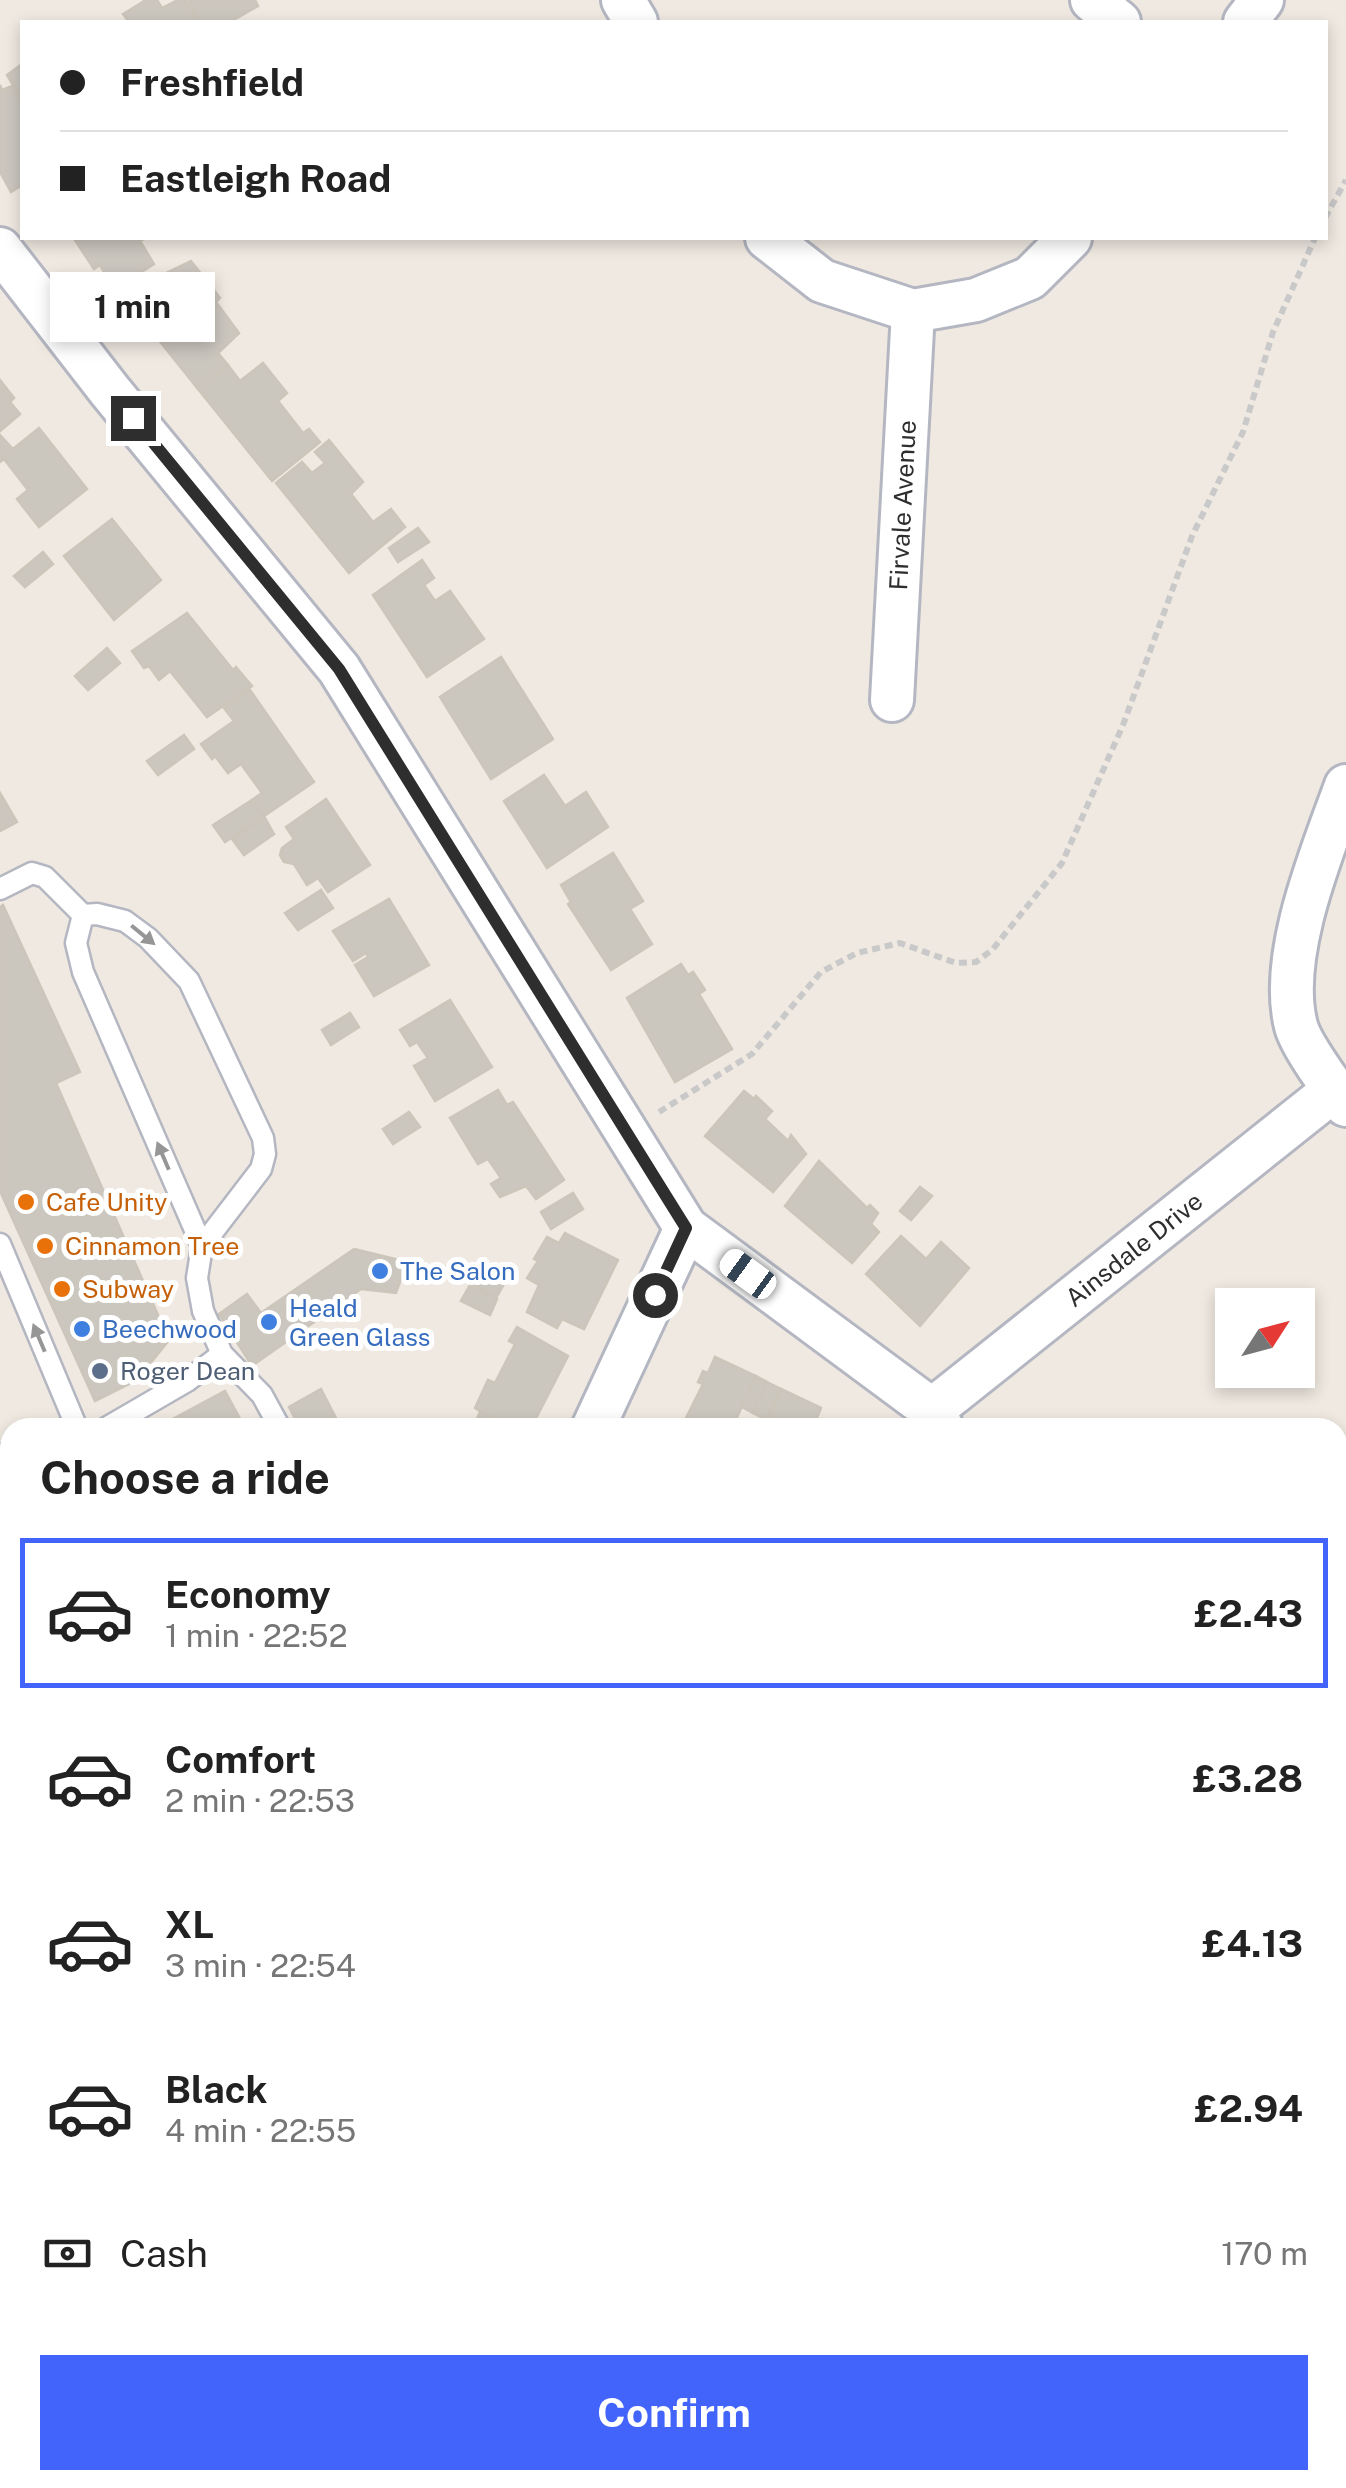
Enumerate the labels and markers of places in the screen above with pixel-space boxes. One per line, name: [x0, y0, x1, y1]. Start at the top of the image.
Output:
place label: Cafe Unity: [46, 1187, 168, 1217]
marker: Cafe Unity: [15, 1191, 37, 1213]
place label: Cinnamon Tree: [65, 1231, 239, 1261]
marker: Cinnamon Tree: [34, 1235, 56, 1257]
place label: The Salon: [400, 1256, 515, 1286]
marker: The Salon: [369, 1260, 391, 1282]
place label: Subway: [82, 1274, 174, 1304]
marker: Subway: [51, 1278, 73, 1300]
place label: Heald Green Glass: [289, 1293, 430, 1352]
marker: Heald Green Glass: [258, 1311, 280, 1333]
place label: Beechwood: [102, 1314, 237, 1344]
marker: Beechwood: [71, 1318, 93, 1340]
place label: Roger Dean: [120, 1356, 255, 1386]
marker: Roger Dean: [89, 1360, 111, 1382]

